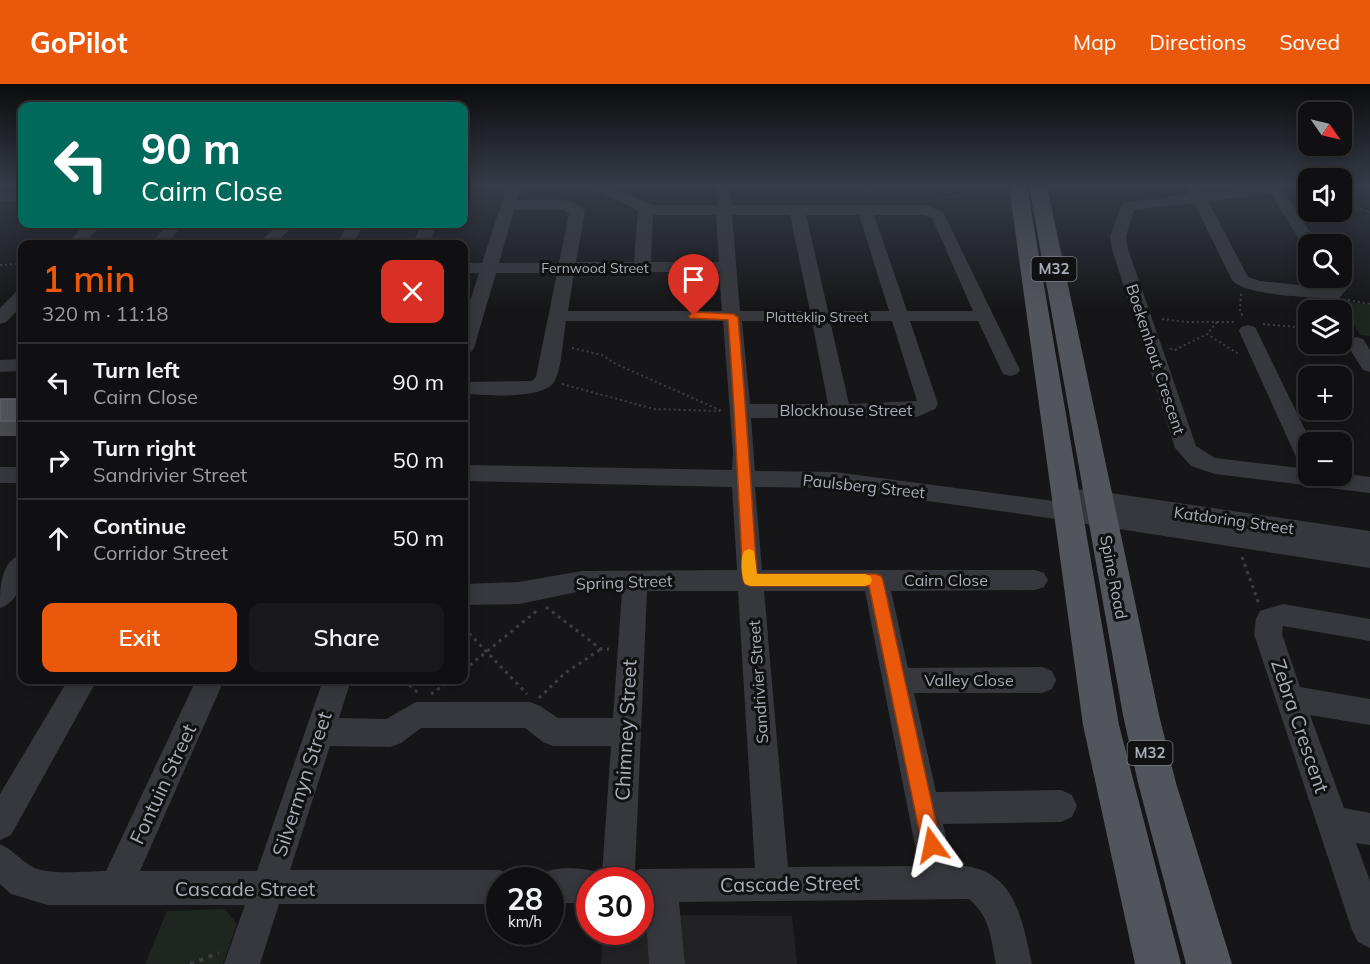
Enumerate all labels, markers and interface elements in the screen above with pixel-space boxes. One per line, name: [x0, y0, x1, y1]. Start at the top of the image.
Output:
text: GoPilot: [30, 25, 128, 60]
text: Map: [1073, 29, 1116, 55]
text: Directions: [1149, 29, 1246, 55]
text: Saved: [1279, 29, 1340, 55]
north arrow: [1298, 102, 1352, 156]
map controls: [1298, 102, 1352, 486]
text: 90 m: [141, 122, 241, 175]
icon: left: [42, 126, 120, 204]
button: sound: [1298, 168, 1352, 222]
text: Cairn Close: [141, 174, 283, 208]
button: search: [1298, 234, 1352, 288]
pin: [668, 254, 719, 316]
text: 1 min: [42, 256, 136, 301]
road number: M32: [1032, 257, 1076, 281]
street label: Fernwood Street: [541, 259, 649, 277]
button: close: [381, 260, 444, 323]
icon: arrive: [677, 263, 710, 296]
street label: Boekenhout Crescent: [1122, 281, 1190, 437]
button: layers: [1298, 300, 1352, 354]
text: 320 m · 11:18: [42, 301, 168, 326]
street label: Platteklip Street: [766, 308, 868, 326]
text: Turn left: [93, 356, 180, 384]
icon: left: [42, 366, 75, 399]
button: +: [1298, 366, 1352, 420]
text: 90 m: [393, 368, 444, 396]
text: Cairn Close: [93, 384, 198, 409]
street label: Blockhouse Street: [780, 400, 913, 420]
button: −: [1298, 432, 1352, 486]
text: Turn right: [93, 434, 196, 462]
icon: right: [42, 444, 75, 477]
text: 50 m: [393, 446, 444, 474]
text: Sandrivier Street: [93, 462, 247, 487]
street label: Paulsberg Street: [802, 470, 926, 502]
street label: Katdoring Street: [1173, 502, 1296, 538]
text: Continue: [93, 512, 186, 540]
icon: ahead: [42, 522, 75, 555]
text: 50 m: [393, 524, 444, 552]
street label: Spine Road: [1096, 533, 1132, 621]
text: Corridor Street: [93, 540, 228, 565]
street label: Spring Street: [575, 570, 673, 594]
street label: Cairn Close: [904, 570, 988, 590]
button: Exit: [42, 603, 237, 672]
button: Share: [249, 603, 444, 672]
street label: Sandrivier Street: [744, 619, 772, 744]
street label: Zebra Crescent: [1266, 656, 1335, 796]
street label: Chimney Street: [609, 659, 642, 801]
street label: Valley Close: [924, 670, 1014, 690]
street label: Silvermyn Street: [266, 708, 337, 859]
street label: Fontuin Street: [124, 720, 201, 848]
road number: M32: [1128, 741, 1172, 765]
position arrow: [900, 813, 964, 877]
speed limit sign: 30: [576, 867, 654, 945]
street label: Cascade Street: [720, 870, 860, 897]
street label: Cascade Street: [175, 876, 315, 901]
text: 28: [507, 880, 543, 918]
text: km/h: [508, 912, 542, 931]

